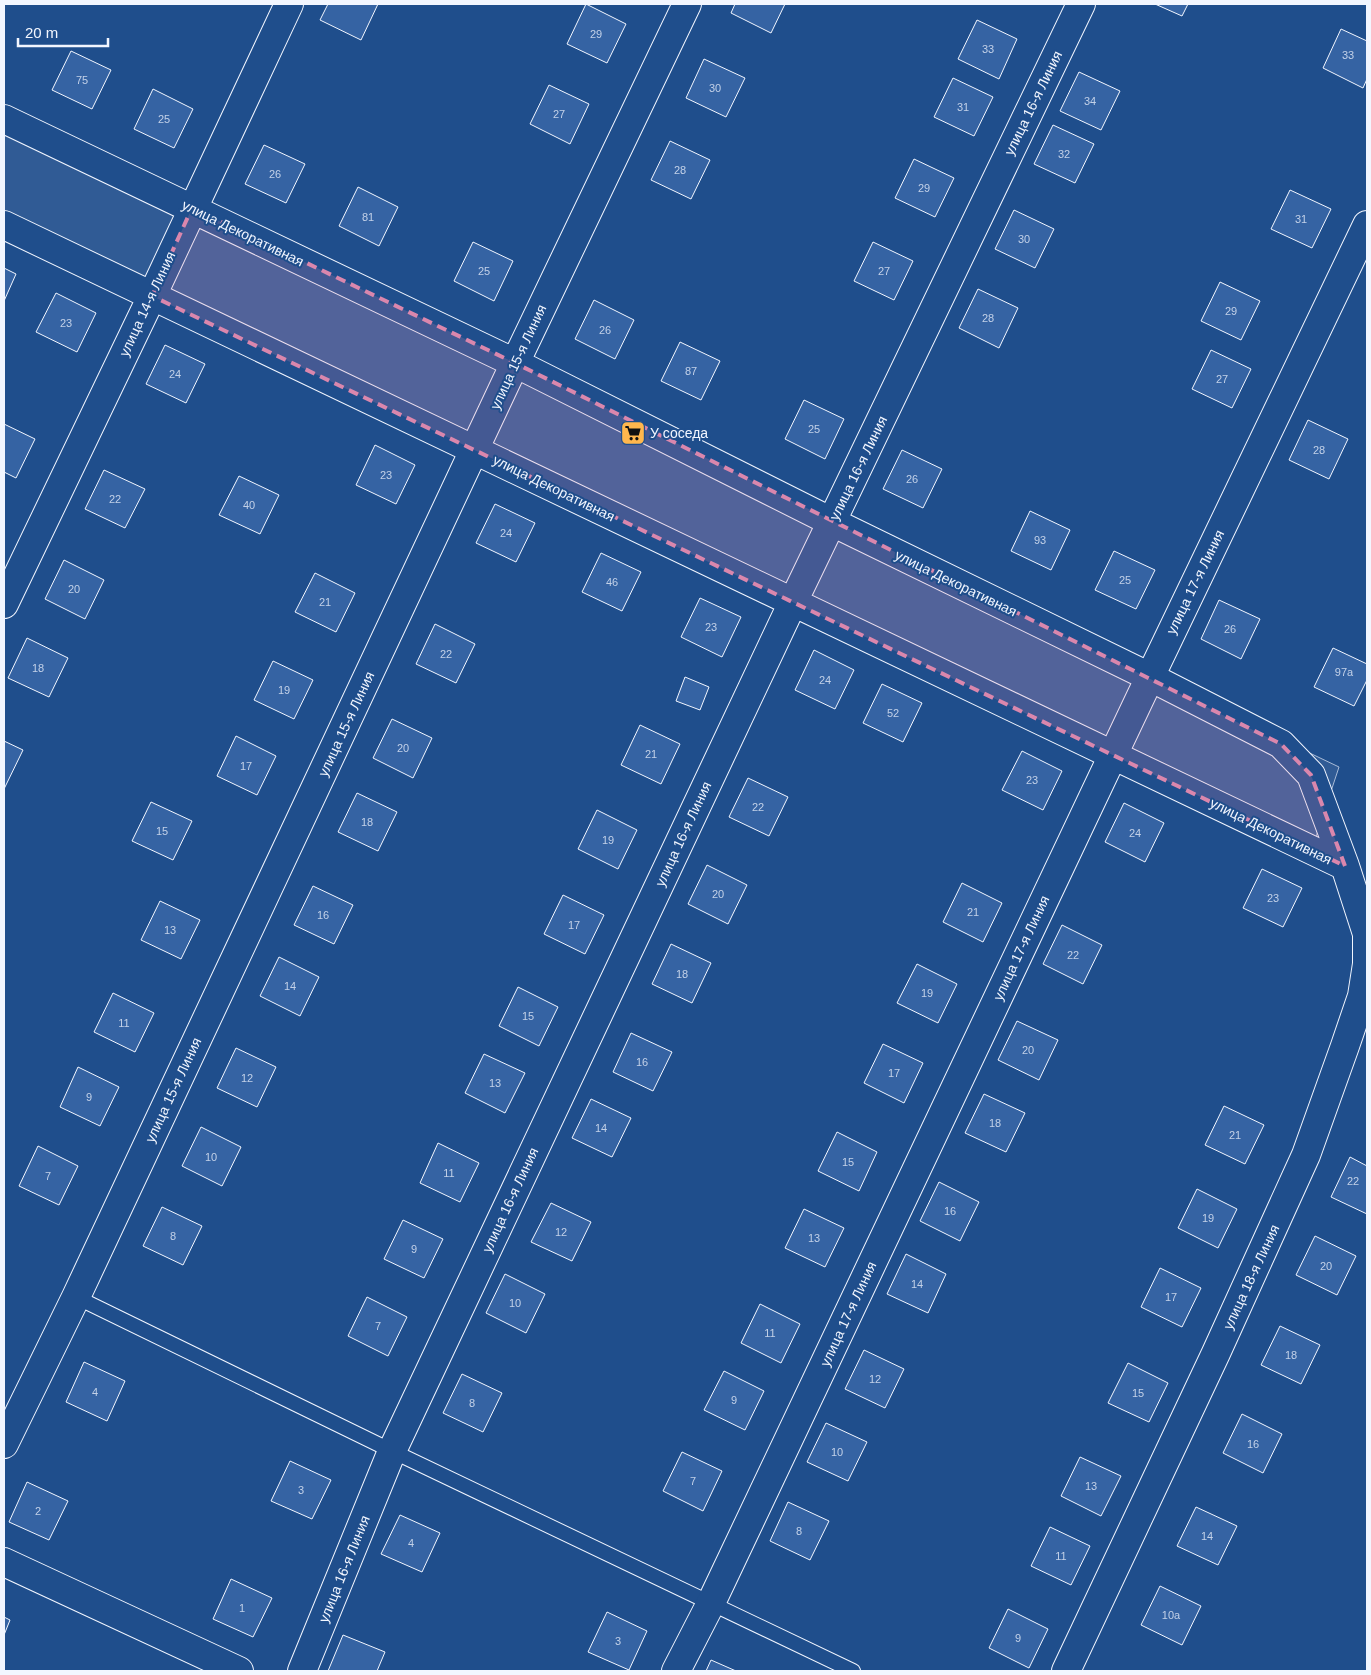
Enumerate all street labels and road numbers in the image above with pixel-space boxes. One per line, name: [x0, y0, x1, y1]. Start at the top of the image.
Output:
street label: улица 16-я Линия: [1001, 48, 1065, 158]
street label: улица Декоративная: [179, 196, 307, 270]
street label: улица 14-я Линия: [116, 249, 178, 359]
street label: улица 15-я Линия: [487, 302, 549, 412]
street label: улица 16-я Линия: [826, 413, 890, 523]
street label: улица Декоративная: [490, 451, 618, 525]
street label: улица 17-я Линия: [1163, 527, 1227, 637]
street label: улица Декоративная: [892, 546, 1020, 620]
street label: улица 15-я Линия: [315, 669, 377, 779]
street label: улица 16-я Линия: [652, 779, 714, 889]
street label: улица Декоративная: [1207, 794, 1335, 868]
street label: улица 17-я Линия: [990, 893, 1052, 1003]
street label: улица 15-я Линия: [142, 1035, 204, 1145]
street label: улица 16-я Линия: [479, 1145, 541, 1255]
street label: улица 18-я Линия: [1220, 1222, 1282, 1332]
street label: улица 17-я Линия: [817, 1259, 879, 1369]
street label: улица 16-я Линия: [315, 1513, 373, 1625]

